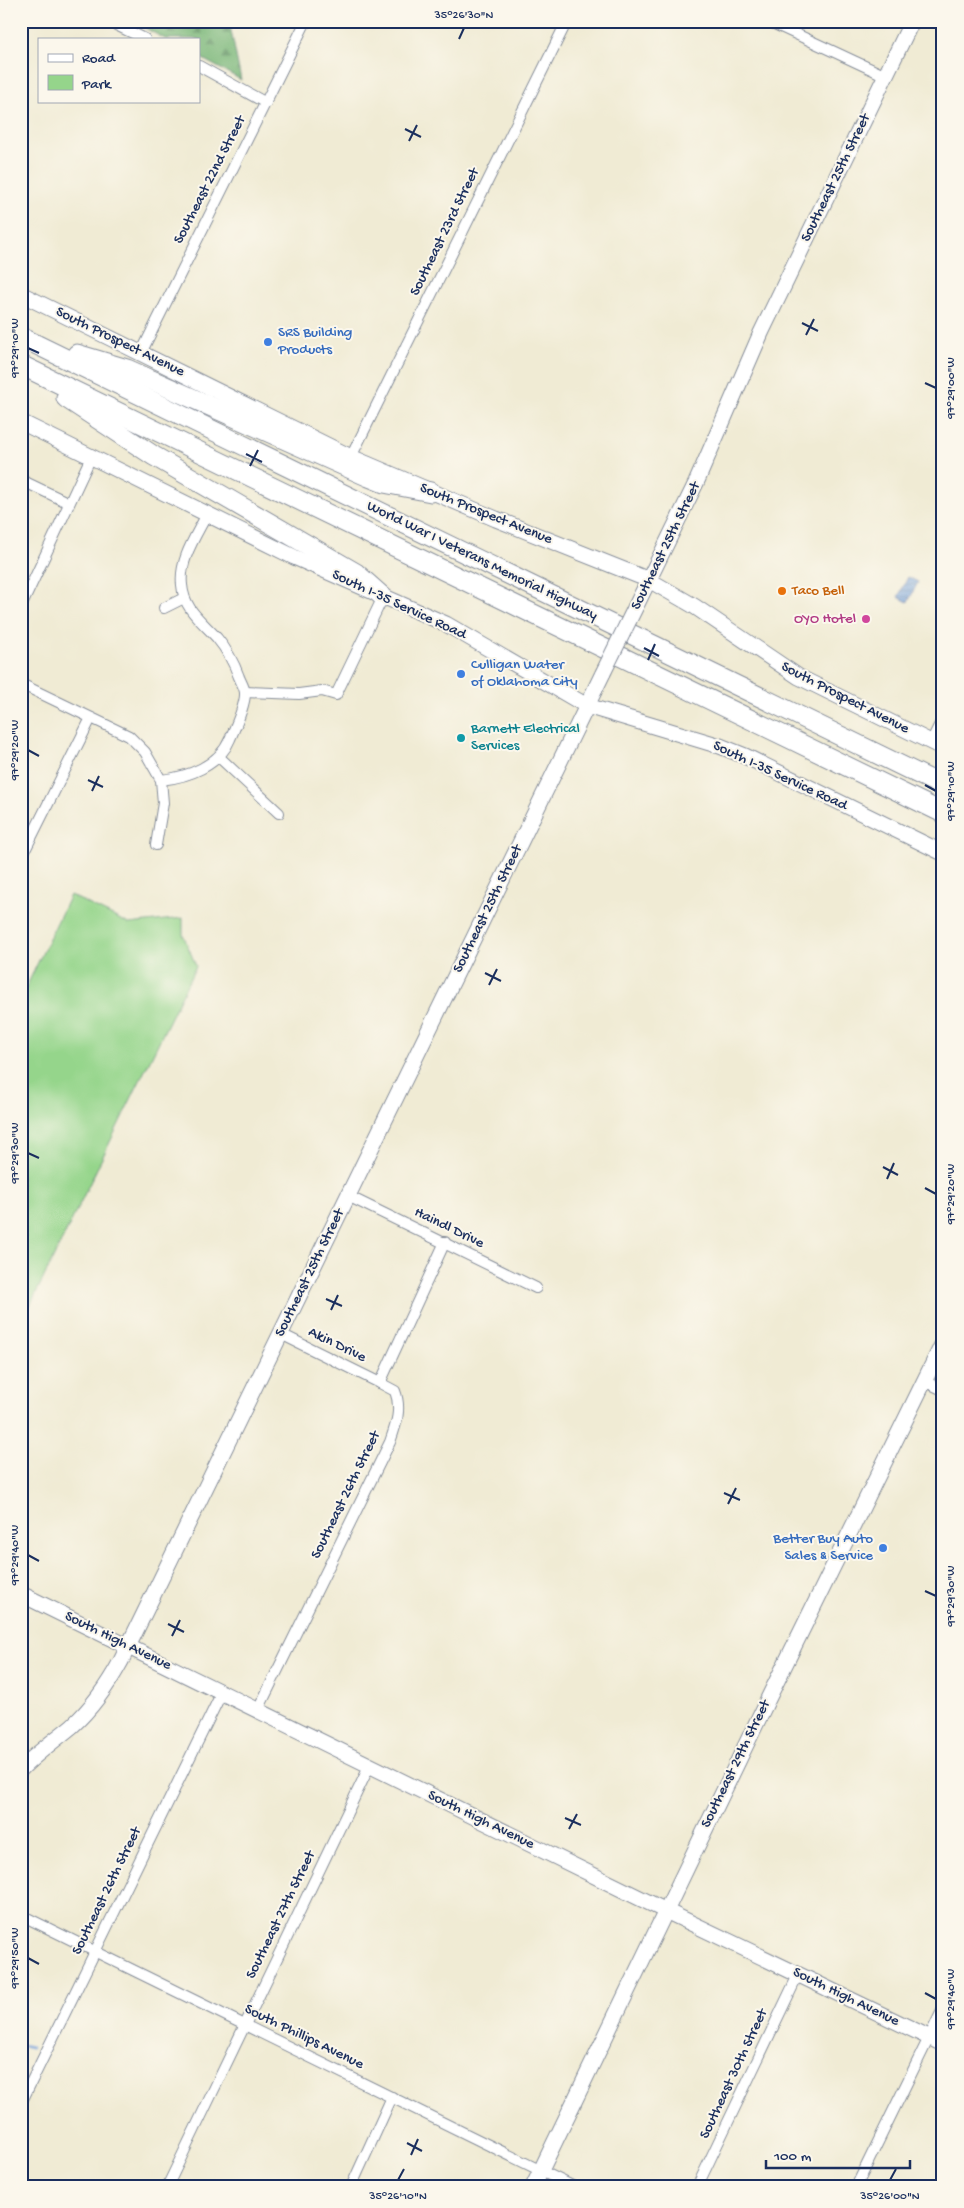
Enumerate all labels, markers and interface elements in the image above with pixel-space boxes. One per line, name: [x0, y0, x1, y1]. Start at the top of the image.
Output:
text: 35°26'30"N: [434, 9, 494, 23]
legend: [38, 38, 200, 102]
text: Road: [82, 50, 116, 68]
text: Park: [81, 76, 112, 94]
street label: Southeast 25th Street: [797, 109, 876, 245]
street label: Southeast 22nd Street: [170, 111, 251, 247]
street label: Southeast 23rd Street: [406, 163, 485, 299]
street label: South Prospect Avenue: [53, 303, 188, 381]
text: 97°29'10"W: [9, 318, 23, 379]
place label: SRS Building Products: [277, 324, 352, 359]
marker: SRS Building Products: [262, 336, 274, 348]
text: 97°29'00"W: [945, 357, 959, 420]
street label: Southeast 25th Street: [627, 477, 706, 613]
street label: South Prospect Avenue: [417, 479, 555, 549]
street label: World War I Veterans Memorial Highway: [364, 497, 601, 625]
street label: South I-35 Service Road: [329, 566, 470, 645]
place label: Taco Bell: [791, 582, 845, 600]
marker: Taco Bell: [776, 585, 788, 597]
place label: OYO Hotel: [794, 610, 856, 628]
marker: OYO Hotel: [860, 613, 872, 625]
place label: Culligan Water of Oklahoma City: [471, 656, 578, 691]
street label: South Prospect Avenue: [778, 658, 912, 738]
marker: Culligan Water of Oklahoma City: [455, 668, 467, 680]
text: 97°29'20"W: [9, 720, 23, 781]
place label: Barnett Electrical Services: [470, 720, 580, 755]
marker: Barnett Electrical Services: [455, 732, 467, 744]
street label: South I-35 Service Road: [710, 737, 851, 816]
text: 97°29'10"W: [945, 761, 959, 822]
street label: Southeast 25th Street: [449, 840, 528, 976]
text: 97°29'30"W: [9, 1123, 23, 1184]
text: 97°29'20"W: [945, 1164, 959, 1225]
street label: Haindl Drive: [411, 1203, 487, 1253]
street label: Southeast 25th Street: [271, 1204, 350, 1340]
street label: Akin Drive: [305, 1323, 369, 1367]
street label: Southeast 26th Street: [307, 1426, 386, 1562]
text: 97°29'40"W: [9, 1525, 23, 1586]
place label: Better Buy Auto Sales & Service: [772, 1530, 873, 1565]
marker: Better Buy Auto Sales & Service: [877, 1542, 889, 1554]
text: 97°29'30"W: [945, 1566, 959, 1627]
street label: South High Avenue: [62, 1607, 175, 1675]
street label: Southeast 29th Street: [697, 1696, 776, 1831]
street label: South High Avenue: [425, 1786, 538, 1854]
street label: Southeast 26th Street: [68, 1822, 147, 1958]
street label: Southeast 27th Street: [242, 1846, 321, 1982]
text: 97°29'50"W: [9, 1928, 23, 1989]
street label: South High Avenue: [790, 1963, 903, 2031]
text: 97°29'40"W: [945, 1969, 959, 2030]
street label: South Phillips Avenue: [241, 2000, 367, 2074]
street label: Southeast 30th Street: [696, 2004, 773, 2142]
scale bar: [766, 2138, 910, 2170]
text: 100 m: [773, 2148, 812, 2166]
text: 35°26'10"N: [368, 2190, 427, 2204]
text: 35°26'00"N: [859, 2190, 920, 2204]

